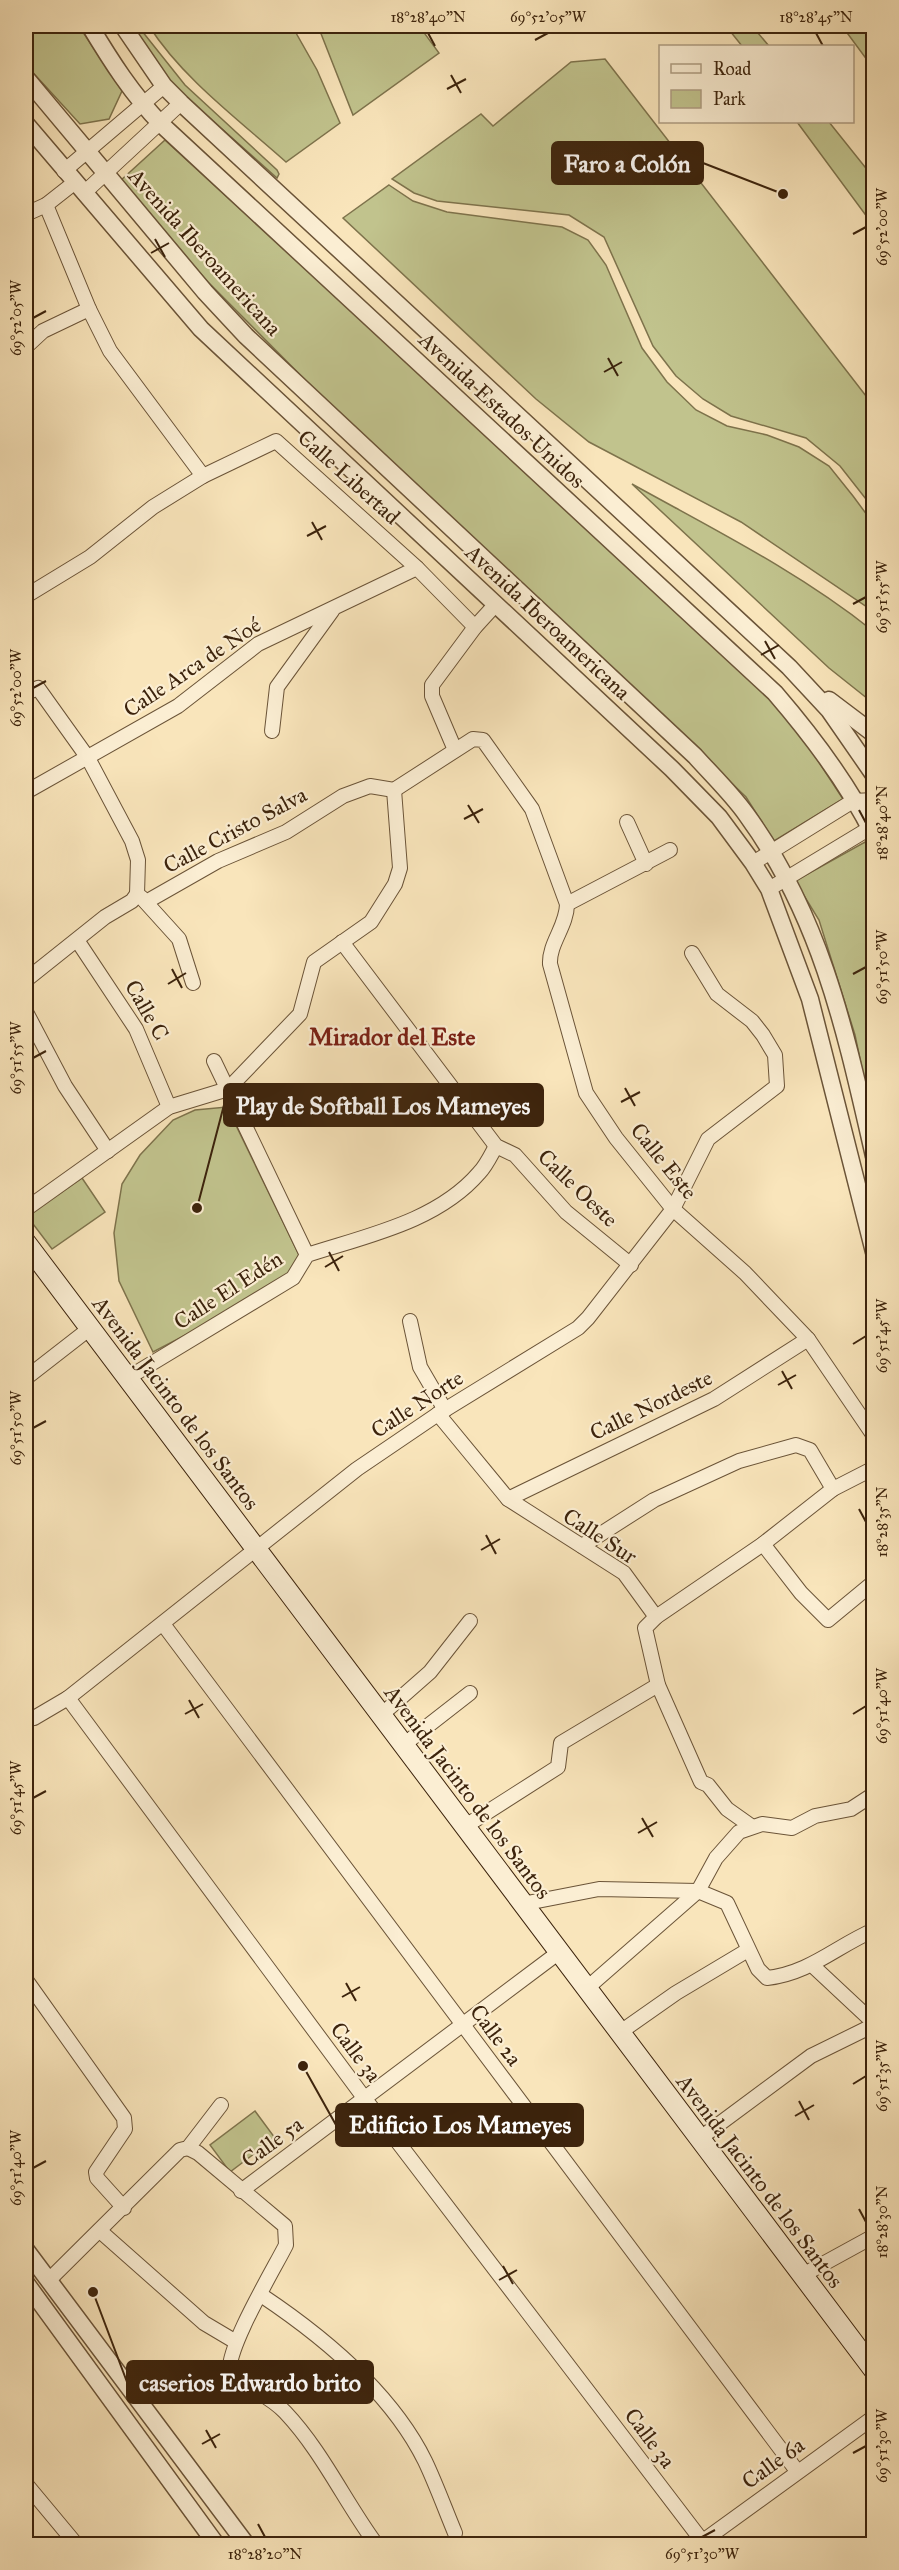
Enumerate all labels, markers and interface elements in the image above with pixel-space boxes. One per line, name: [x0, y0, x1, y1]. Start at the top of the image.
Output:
text: 18°28'40"N: [390, 8, 466, 26]
text: 69°52'05"W: [510, 8, 587, 26]
text: 18°28'45"N: [779, 8, 853, 26]
legend: [659, 45, 854, 123]
text: Road: [713, 58, 751, 80]
text: Park: [713, 88, 746, 110]
callout: Faro a Colón: [552, 142, 703, 184]
text: Faro a Colón: [563, 149, 691, 179]
street label: Avenida Iberoamericana: [122, 162, 288, 342]
text: 69°52'00"W: [873, 187, 891, 266]
text: 69°52'05"W: [7, 279, 25, 356]
street label: Avenida Estados Unidos: [413, 325, 591, 494]
street label: Calle Libertad: [292, 424, 406, 530]
street label: Avenida Iberoamericana: [459, 538, 637, 706]
text: 69°51'55"W: [873, 560, 891, 633]
street label: Calle Arca de Noé: [118, 611, 267, 723]
text: 69°52'00"W: [7, 648, 25, 727]
street label: Calle Cristo Salva: [159, 781, 312, 879]
text: 18°28'40"N: [873, 785, 891, 861]
text: 69°51'50"W: [873, 929, 891, 1004]
street label: Calle C: [119, 975, 175, 1045]
text: 69°51'55"W: [7, 1021, 25, 1094]
district label: Mirador del Este: [308, 1022, 476, 1052]
callout: Play de Softball Los Mameyes: [224, 1084, 543, 1126]
text: Play de Softball Los Mameyes: [236, 1091, 531, 1121]
street label: Calle Este: [625, 1117, 703, 1205]
street label: Calle Oeste: [532, 1143, 624, 1233]
street label: Calle El Edén: [169, 1245, 288, 1335]
street label: Avenida Jacinto de los Santos: [86, 1290, 265, 1515]
text: 69°51'45"W: [873, 1298, 891, 1373]
street label: Calle Norte: [366, 1364, 468, 1444]
street label: Calle Nordeste: [585, 1364, 717, 1446]
text: 69°51'50"W: [7, 1390, 25, 1465]
text: 18°28'35"N: [873, 1486, 891, 1558]
street label: Calle Sur: [558, 1502, 643, 1570]
text: 69°51'40"W: [873, 1667, 891, 1744]
street label: Avenida Jacinto de los Santos: [378, 1679, 557, 1904]
text: 69°51'45"W: [7, 1760, 25, 1835]
street label: Calle 2a: [464, 1999, 528, 2072]
street label: Calle 3a: [325, 2017, 388, 2088]
text: 69°51'35"W: [873, 2039, 891, 2112]
street label: Avenida Jacinto de los Santos: [670, 2068, 849, 2293]
callout: Edificio Los Mameyes: [336, 2104, 583, 2146]
street label: Calle 5a: [236, 2110, 309, 2173]
text: Edificio Los Mameyes: [349, 2110, 571, 2140]
text: 69°51'40"W: [7, 2129, 25, 2206]
text: 18°28'30"N: [873, 2185, 891, 2258]
callout: caserios Edwardo brito: [127, 2361, 373, 2403]
text: caserios Edwardo brito: [139, 2368, 361, 2398]
street label: Calle 3a: [619, 2403, 682, 2474]
text: 69°51'30"W: [873, 2408, 891, 2483]
street label: Calle 6a: [737, 2431, 810, 2495]
text: 18°28'20"N: [228, 2545, 302, 2563]
text: 69°51'30"W: [665, 2545, 740, 2563]

